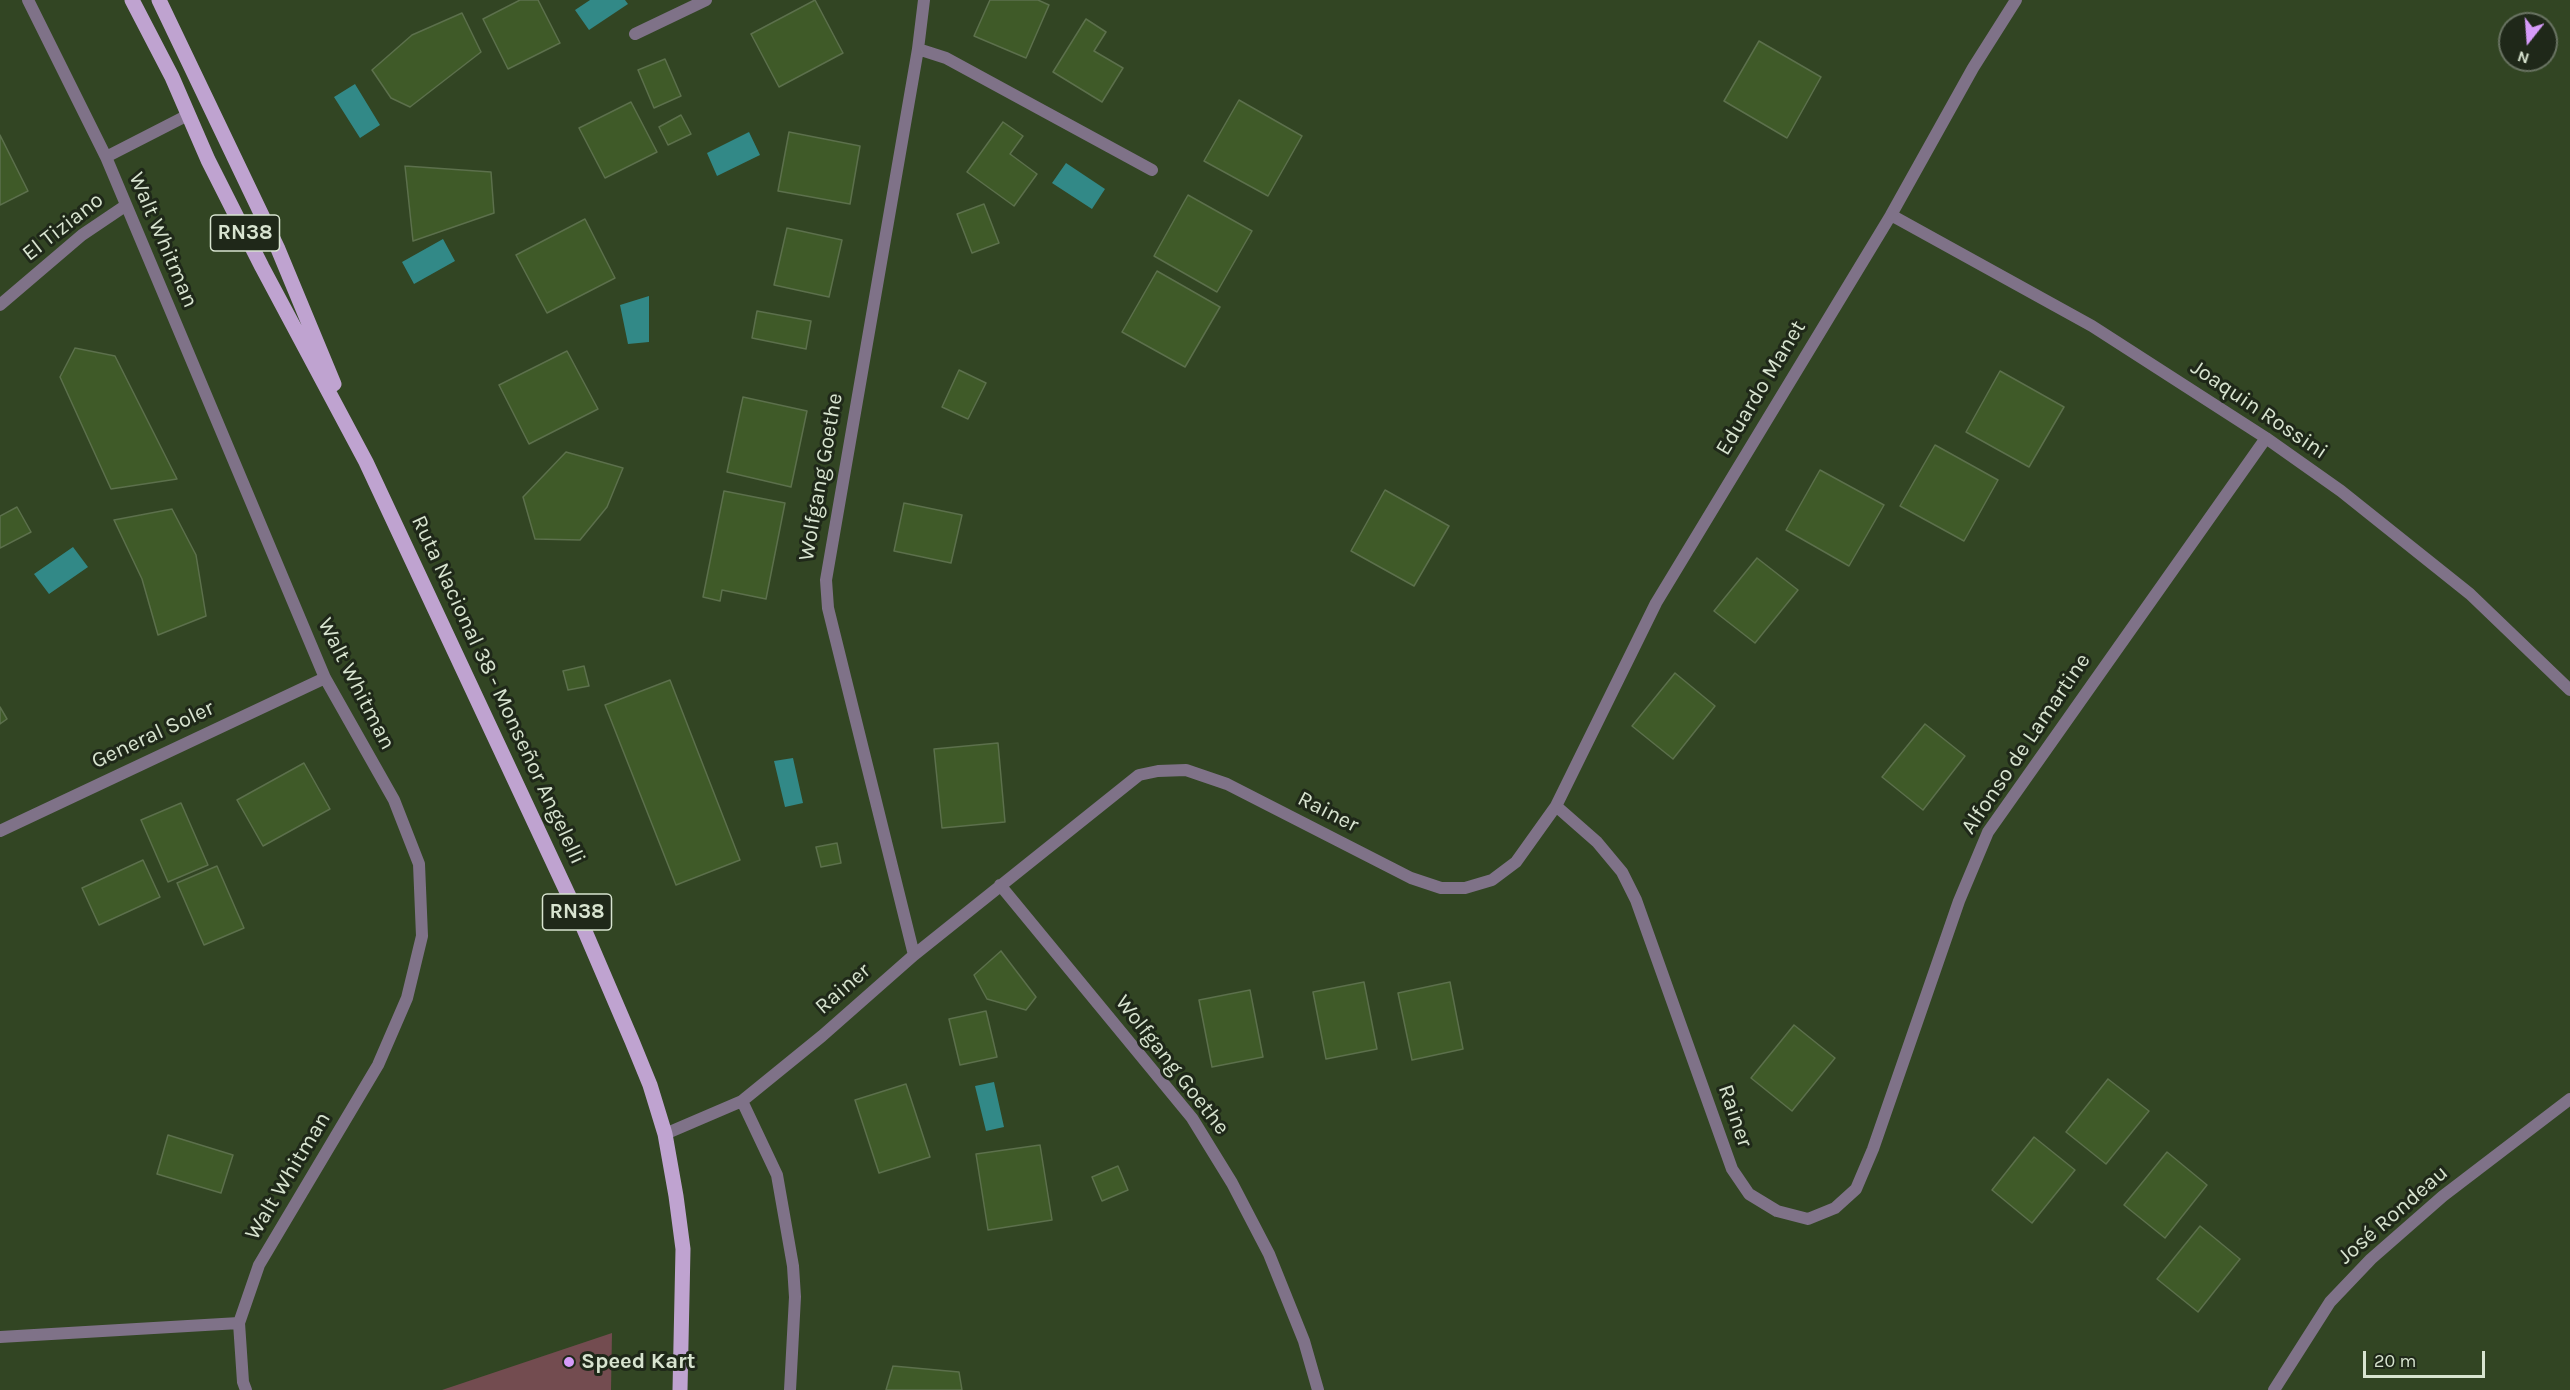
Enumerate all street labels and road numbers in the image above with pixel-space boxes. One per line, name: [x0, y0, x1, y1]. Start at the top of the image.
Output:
street label: Walt Whitman: [123, 168, 203, 312]
street label: El Tiziano: [17, 187, 109, 267]
road number: RN38: [210, 215, 280, 251]
street label: Eduardo Manet: [1710, 316, 1812, 460]
street label: Joaquin Rossini: [2186, 355, 2332, 465]
street label: Wolfgang Goethe: [793, 391, 849, 563]
street label: Ruta Nacional 38 - Monseñor Angelelli: [405, 511, 591, 869]
street label: Walt Whitman: [311, 614, 401, 754]
street label: Alfonso de Lamartine: [1956, 649, 2096, 839]
street label: General Soler: [88, 695, 218, 775]
street label: Rainer: [1293, 786, 1363, 838]
road number: RN38: [542, 894, 612, 930]
street label: Rainer: [810, 958, 876, 1020]
street label: Wolfgang Goethe: [1109, 990, 1235, 1140]
street label: Rainer: [1712, 1081, 1758, 1151]
street label: Walt Whitman: [239, 1107, 337, 1245]
street label: José Rondeau: [2332, 1160, 2454, 1270]

